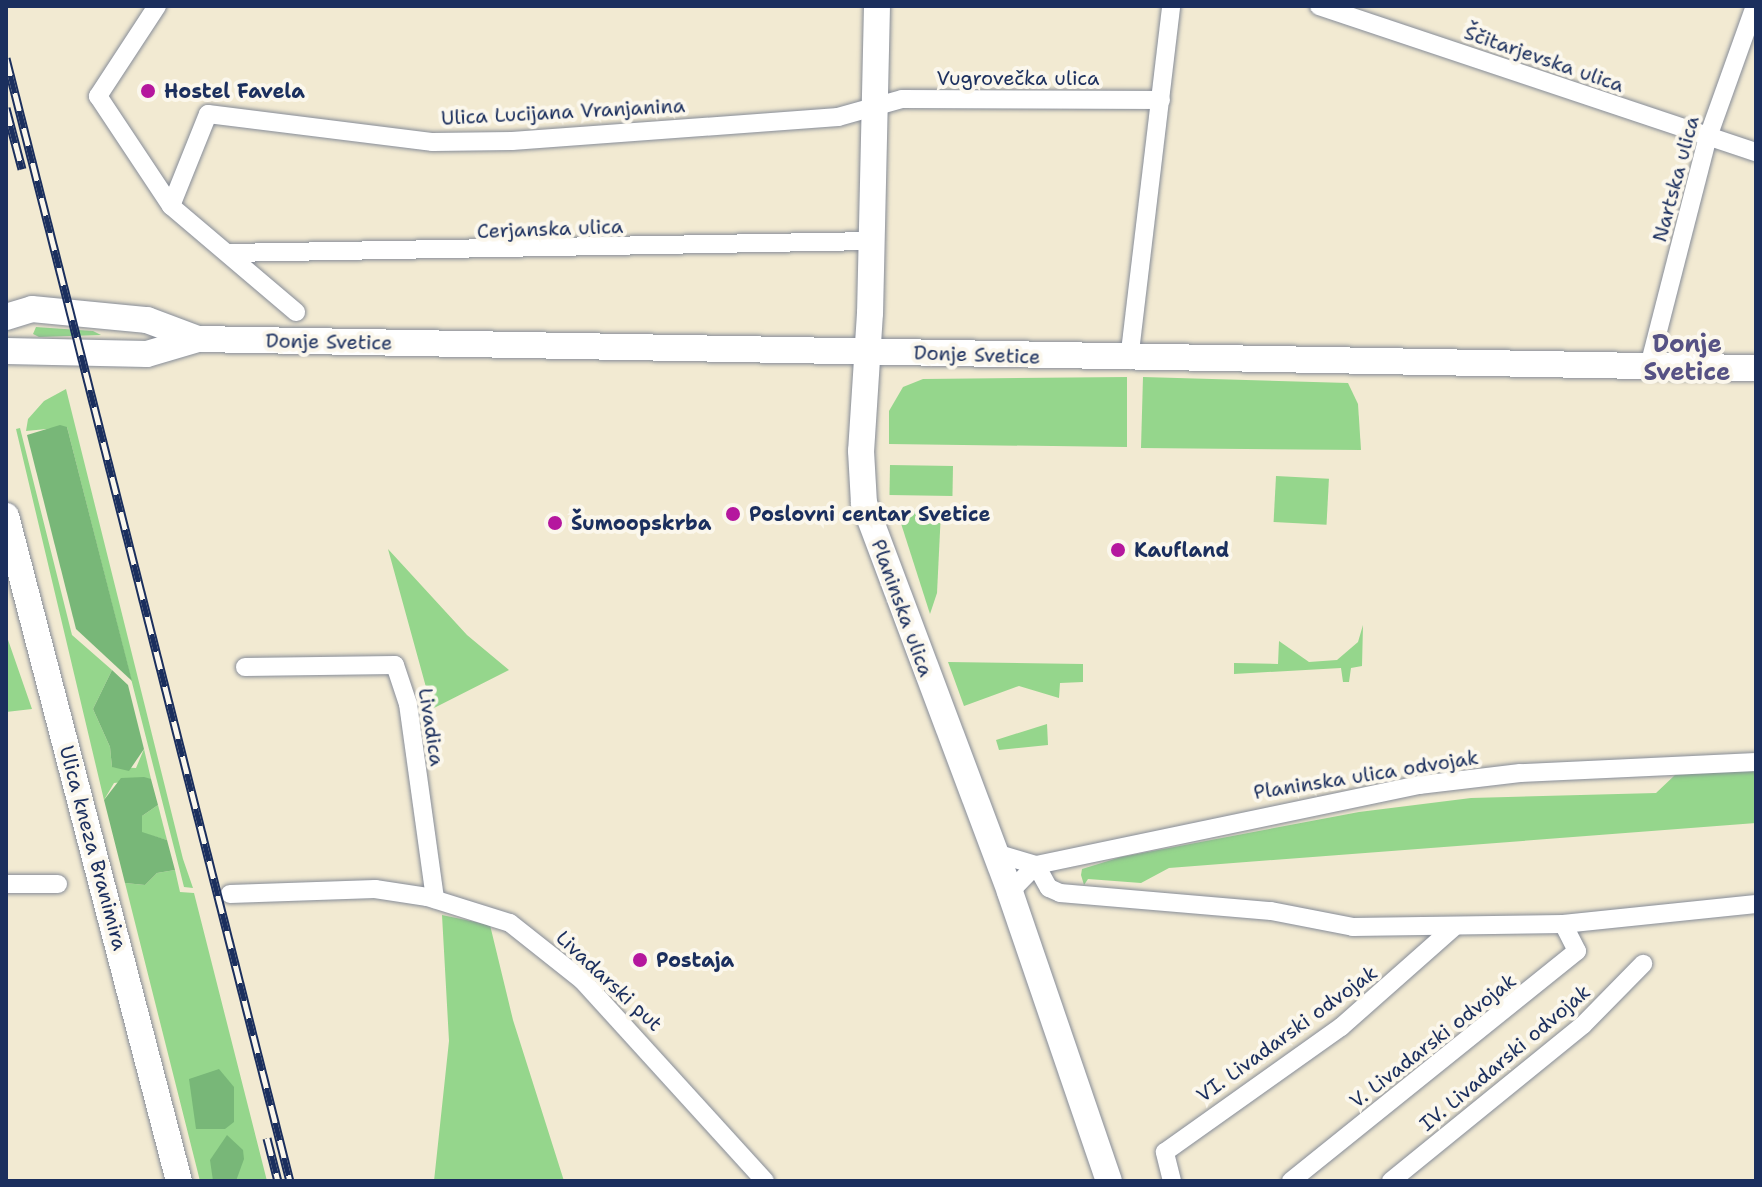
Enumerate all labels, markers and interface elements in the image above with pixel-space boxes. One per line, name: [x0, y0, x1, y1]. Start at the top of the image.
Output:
street label: Ščitarjevska ulica: [1461, 20, 1627, 98]
street label: Vugrovečka ulica: [937, 66, 1099, 90]
place label: Hostel Favela: [164, 79, 305, 103]
marker: Hostel Favela: [139, 82, 157, 100]
street label: Ulica Lucijana Vranjanina: [440, 94, 686, 130]
street label: Nartska ulica: [1648, 113, 1704, 245]
street label: Cerjanska ulica: [476, 214, 624, 244]
street label: Donje Svetice: [265, 329, 393, 355]
district label: Donje Svetice: [1644, 331, 1730, 387]
street label: Donje Svetice: [913, 341, 1041, 369]
place label: Poslovni centar Svetice: [749, 502, 990, 526]
marker: Poslovni centar Svetice: [724, 505, 742, 523]
place label: Šumoopskrba: [571, 511, 711, 535]
marker: Šumoopskrba: [546, 514, 564, 532]
street label: Planinska ulica: [866, 536, 938, 680]
place label: Kaufland: [1134, 538, 1229, 562]
marker: Kaufland: [1109, 541, 1127, 559]
street label: Livadica: [413, 686, 449, 768]
street label: Ulica kneza Branimira: [54, 743, 132, 953]
street label: Planinska ulica odvojak: [1252, 745, 1480, 805]
street label: Livadarski put: [551, 926, 667, 1036]
place label: Postaja: [656, 948, 734, 972]
marker: Postaja: [631, 951, 649, 969]
street label: VI. Livadarski odvojak: [1192, 960, 1382, 1108]
street label: V. Livadarski odvojak: [1345, 969, 1521, 1113]
street label: IV. Livadarski odvojak: [1415, 980, 1595, 1136]

